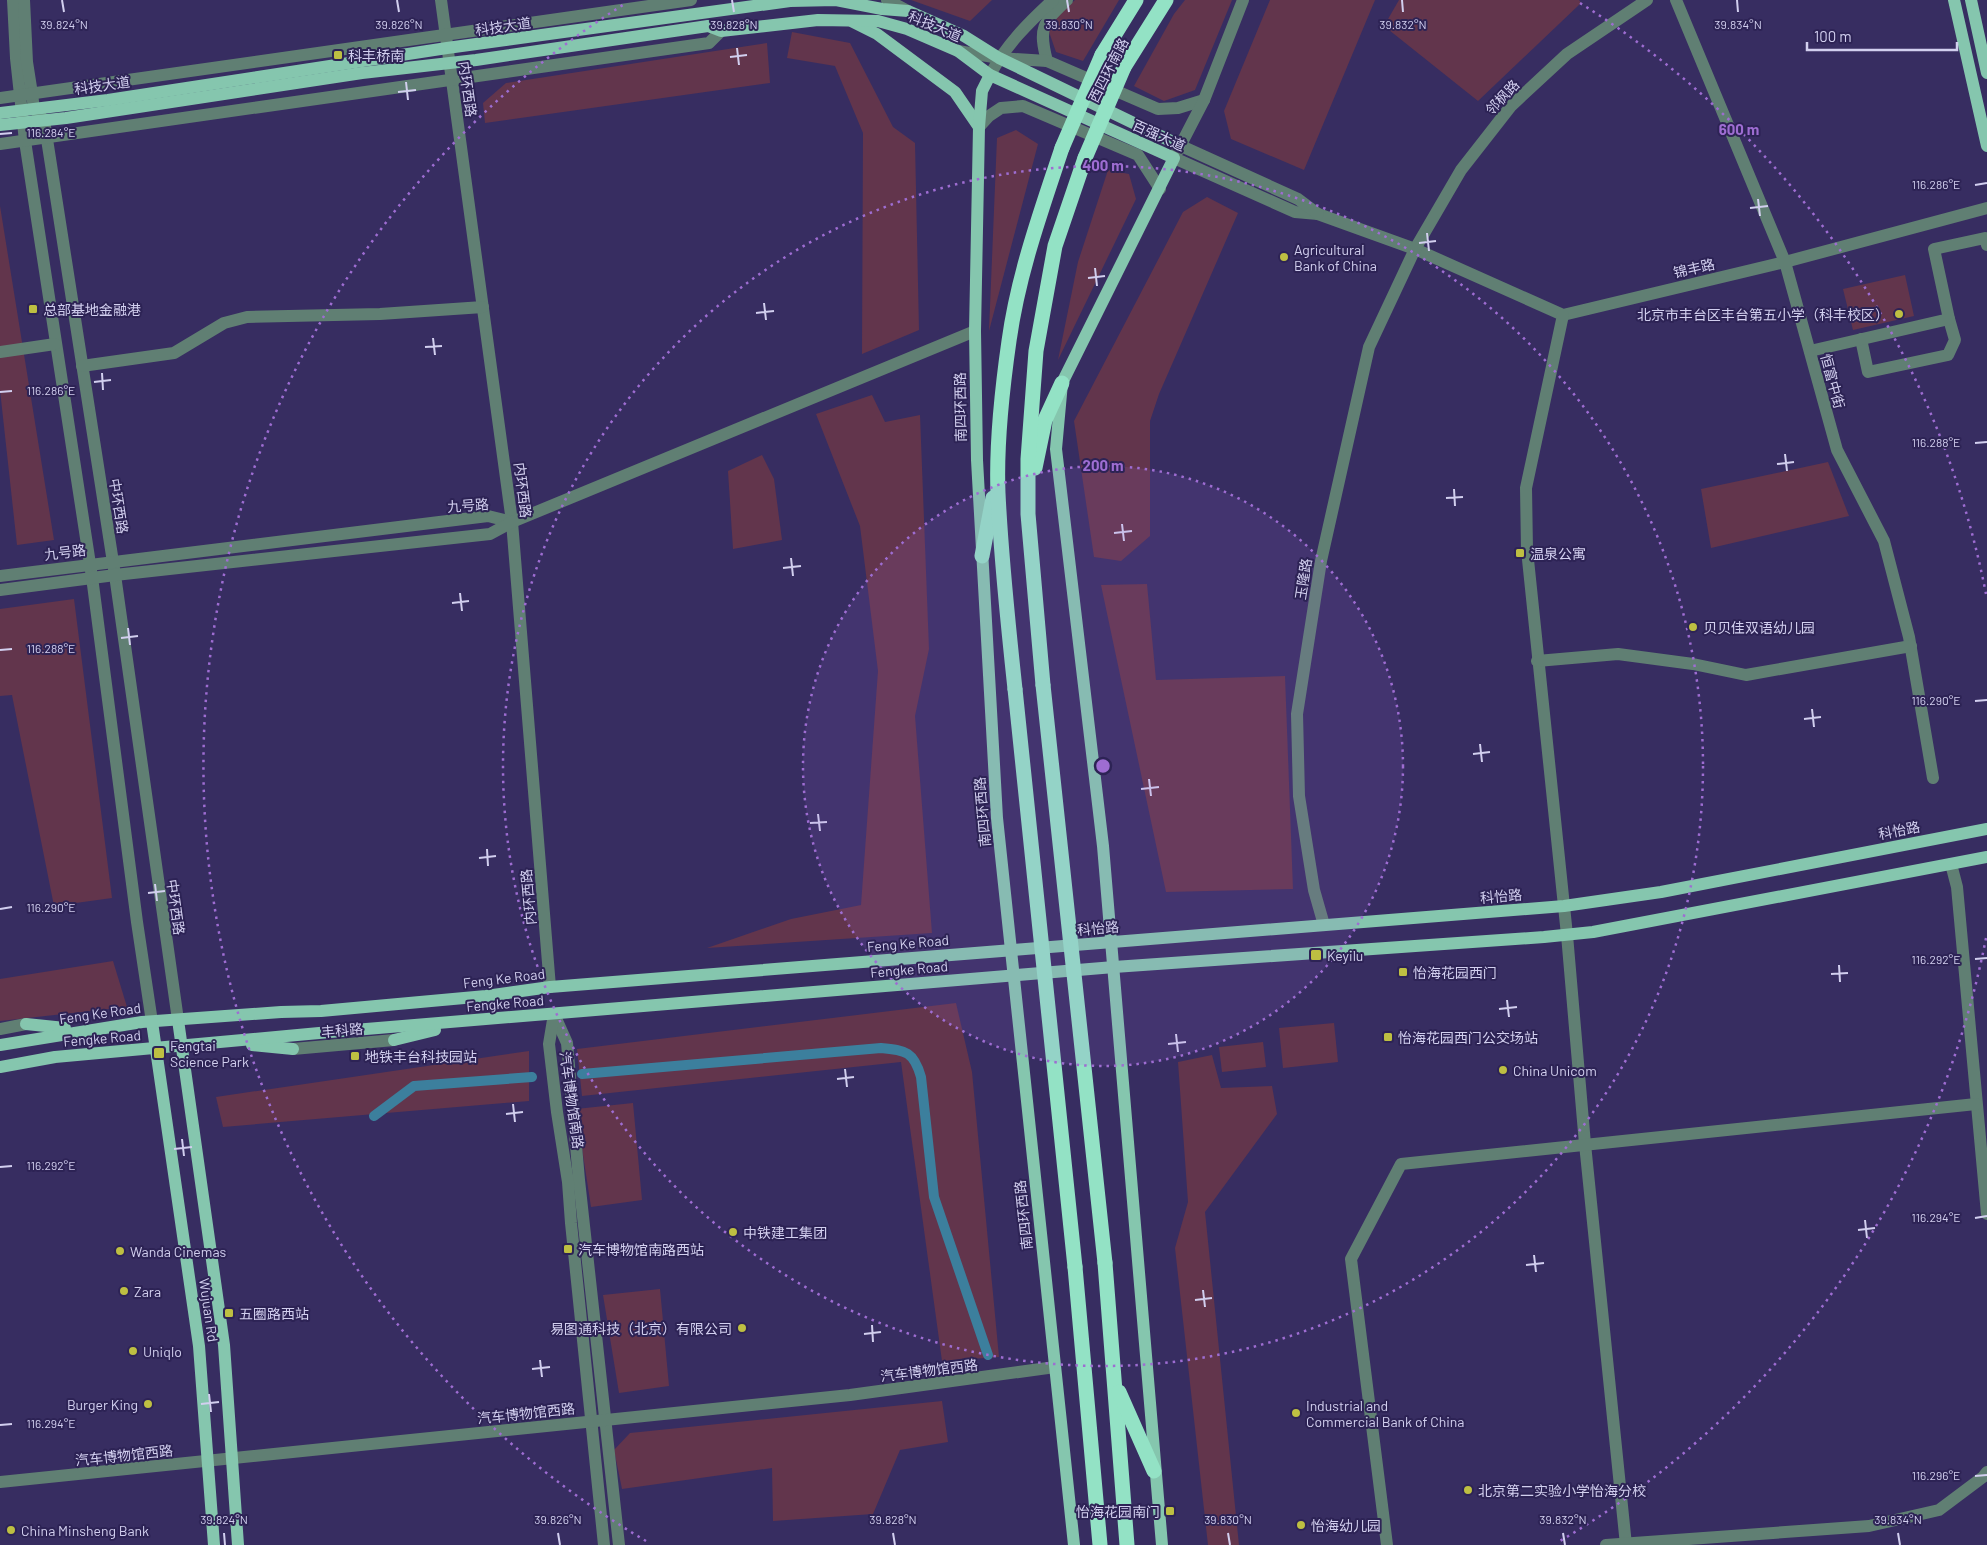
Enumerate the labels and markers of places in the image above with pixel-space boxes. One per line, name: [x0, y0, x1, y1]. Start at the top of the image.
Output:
place label: 科丰桥南: [348, 47, 404, 64]
marker: 科丰桥南: [332, 49, 344, 61]
place label: Agricultural Bank of China: [1294, 241, 1377, 274]
marker: Agricultural Bank of China: [1278, 251, 1290, 263]
place label: 总部基地金融港: [43, 301, 141, 318]
marker: 总部基地金融港: [27, 303, 39, 315]
place label: 北京市丰台区丰台第五小学（科丰校区）: [1637, 306, 1889, 323]
marker: 北京市丰台区丰台第五小学（科丰校区）: [1893, 308, 1905, 320]
place label: 温泉公寓: [1530, 545, 1586, 562]
marker: 温泉公寓: [1514, 547, 1526, 559]
place label: 贝贝佳双语幼儿园: [1703, 619, 1815, 636]
marker: 贝贝佳双语幼儿园: [1687, 621, 1699, 633]
centre of rings: [1094, 757, 1112, 775]
place label: Keyilu: [1327, 947, 1363, 964]
marker: Keyilu: [1309, 948, 1323, 962]
place label: 怡海花园西门: [1413, 964, 1497, 981]
marker: 怡海花园西门: [1397, 966, 1409, 978]
place label: 怡海花园西门公交场站: [1398, 1029, 1538, 1046]
marker: 怡海花园西门公交场站: [1382, 1031, 1394, 1043]
place label: Fengtai Science Park: [170, 1037, 249, 1070]
marker: Fengtai Science Park: [152, 1046, 166, 1060]
place label: 地铁丰台科技园站: [365, 1048, 477, 1065]
marker: 地铁丰台科技园站: [349, 1050, 361, 1062]
place label: China Unicom: [1513, 1062, 1597, 1079]
marker: China Unicom: [1497, 1064, 1509, 1076]
place label: 中铁建工集团: [743, 1224, 827, 1241]
marker: 中铁建工集团: [727, 1226, 739, 1238]
place label: 汽车博物馆南路西站: [578, 1241, 704, 1258]
place label: Wanda Cinemas: [130, 1243, 227, 1260]
marker: 汽车博物馆南路西站: [562, 1243, 574, 1255]
marker: Wanda Cinemas: [114, 1245, 126, 1257]
place label: Zara: [134, 1283, 161, 1300]
marker: Zara: [118, 1285, 130, 1297]
place label: 五圈路西站: [239, 1305, 309, 1322]
marker: 五圈路西站: [223, 1307, 235, 1319]
place label: 易图通科技（北京）有限公司: [550, 1320, 732, 1337]
marker: 易图通科技（北京）有限公司: [736, 1322, 748, 1334]
place label: Uniqlo: [143, 1343, 182, 1360]
marker: Uniqlo: [127, 1345, 139, 1357]
place label: Burger King: [67, 1396, 138, 1413]
place label: Industrial and Commercial Bank of China: [1306, 1397, 1465, 1430]
marker: Burger King: [142, 1398, 154, 1410]
marker: Industrial and Commercial Bank of China: [1290, 1407, 1302, 1419]
place label: 北京第二实验小学怡海分校: [1478, 1482, 1646, 1499]
marker: 北京第二实验小学怡海分校: [1462, 1484, 1474, 1496]
place label: 怡海花园南门: [1076, 1503, 1160, 1520]
marker: 怡海花园南门: [1164, 1505, 1176, 1517]
place label: 怡海幼儿园: [1311, 1517, 1381, 1534]
marker: 怡海幼儿园: [1295, 1519, 1307, 1531]
place label: China Minsheng Bank: [21, 1522, 149, 1539]
marker: China Minsheng Bank: [5, 1524, 17, 1536]

